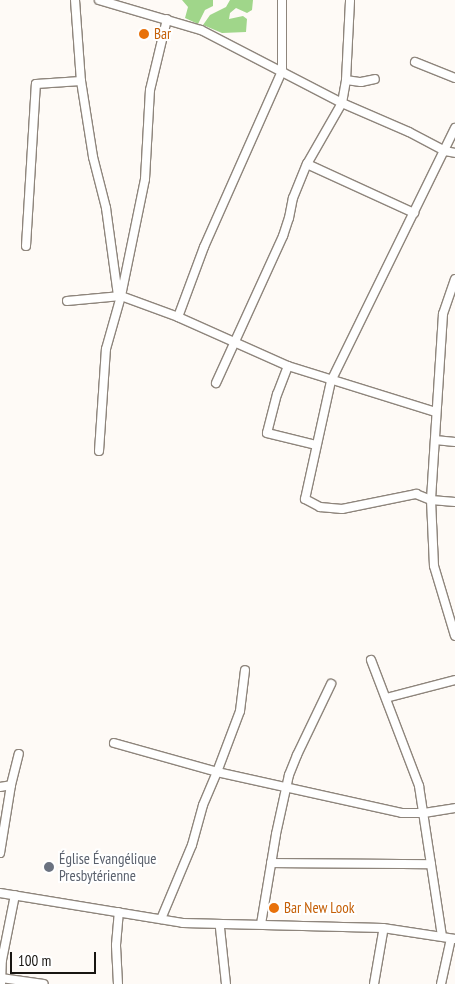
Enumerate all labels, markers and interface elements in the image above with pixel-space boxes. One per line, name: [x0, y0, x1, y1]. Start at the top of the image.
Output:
place label: Bar: [154, 25, 171, 43]
marker: Bar: [138, 28, 150, 40]
place label: Église Évangélique Presbytérienne: [59, 849, 157, 884]
marker: Église Évangélique Presbytérienne: [43, 861, 55, 873]
place label: Bar New Look: [284, 899, 355, 917]
marker: Bar New Look: [268, 902, 280, 914]
scale bar: [12, 942, 99, 974]
text: 100 m: [18, 951, 51, 970]

